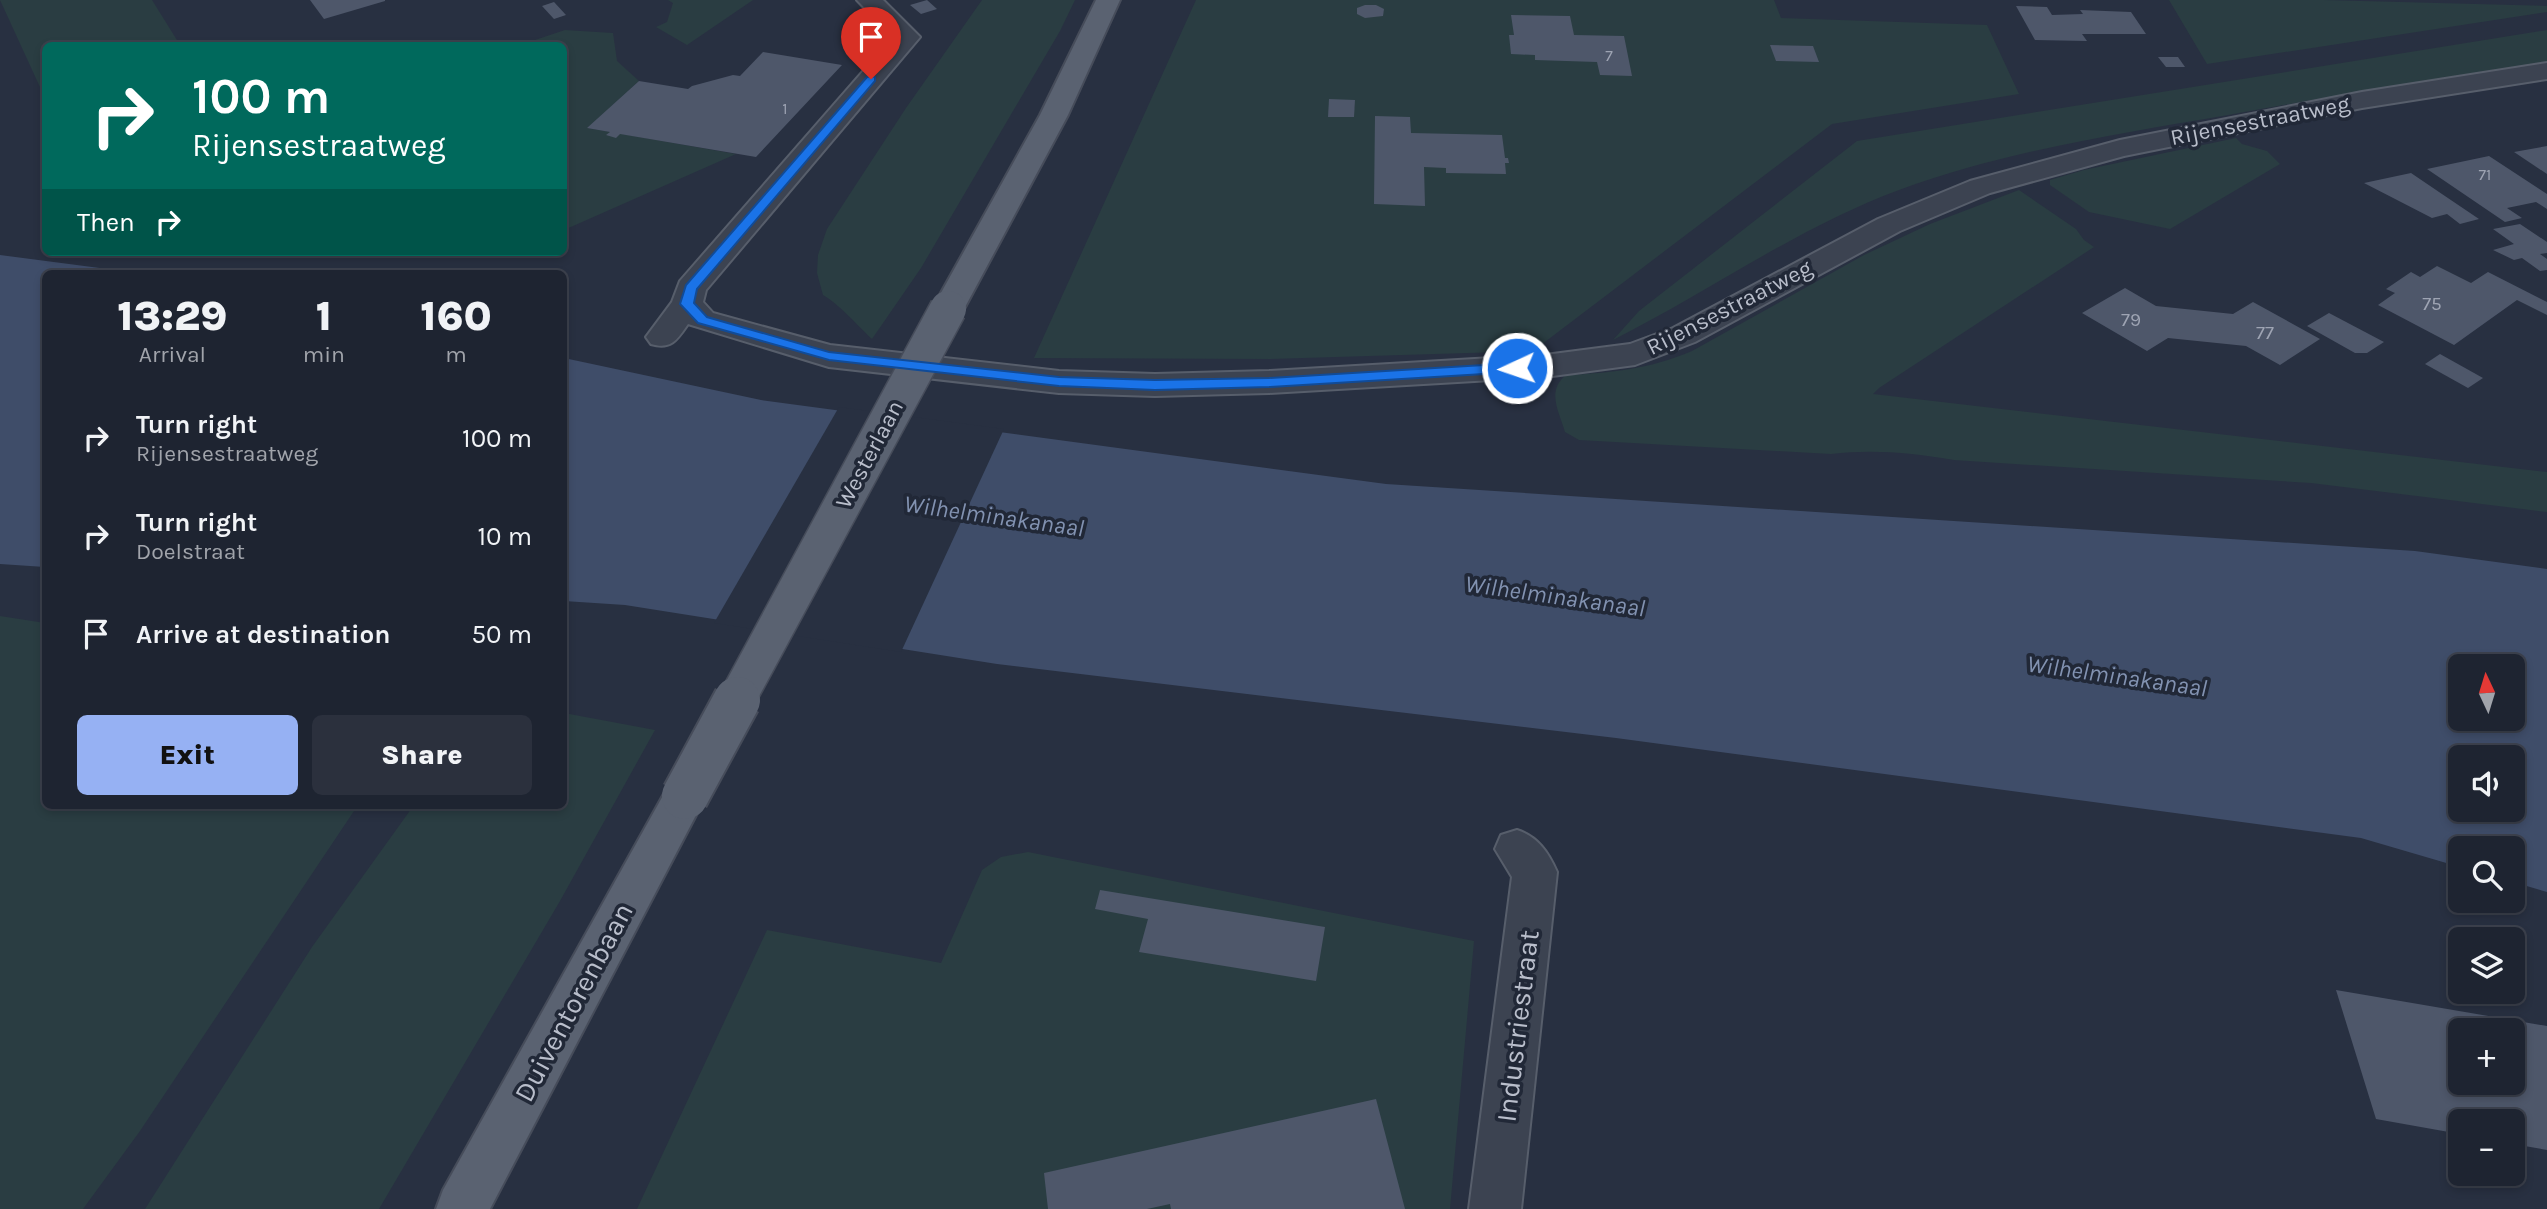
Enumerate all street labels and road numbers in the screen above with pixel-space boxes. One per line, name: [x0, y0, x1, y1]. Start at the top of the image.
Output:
street label: Rijensestraatweg: [2168, 90, 2352, 151]
street label: Rijensestraatweg: [1642, 254, 1817, 361]
street label: Westerlaan: [830, 396, 909, 513]
street label: Duiventorenbaan: [507, 897, 640, 1107]
street label: Industriestraat: [1489, 928, 1546, 1124]

